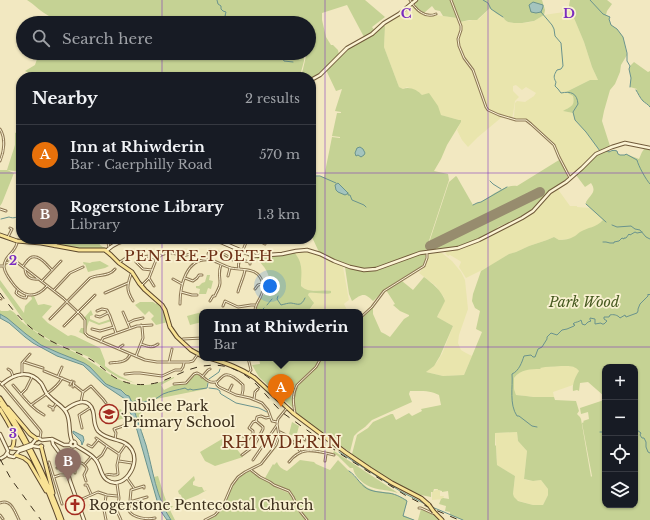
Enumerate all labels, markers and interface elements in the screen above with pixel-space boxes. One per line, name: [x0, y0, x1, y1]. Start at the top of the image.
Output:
text: C: [401, 5, 412, 22]
text: D: [563, 5, 575, 22]
search box: [16, 16, 316, 60]
icon: search: [30, 27, 52, 49]
text: Search here: [62, 29, 153, 48]
text: Nearby: [32, 88, 98, 109]
text: 2 results: [245, 90, 300, 107]
text: Inn at Rhiwderin: [70, 137, 205, 156]
text: A: [40, 146, 50, 163]
text: 570 m: [259, 146, 300, 163]
text: Bar · Caerphilly Road: [70, 156, 212, 173]
text: Rogerstone Library: [70, 197, 224, 216]
text: B: [40, 206, 50, 223]
text: 1.3 km: [257, 206, 300, 223]
text: Library: [70, 216, 120, 233]
district label: PENTRE-POETH: [124, 246, 274, 265]
text: 2: [9, 252, 17, 269]
your location: [260, 276, 280, 296]
park label: Park Wood: [548, 293, 620, 311]
popup: [199, 309, 363, 361]
text: Inn at Rhiwderin: [214, 317, 348, 336]
text: Bar: [214, 336, 237, 353]
map controls: [602, 364, 638, 508]
button: +: [602, 364, 638, 400]
pin: A: [268, 374, 294, 407]
place label: Jubilee Park Primary School: [121, 397, 236, 431]
button: −: [602, 400, 638, 436]
school or university icon: Jubilee Park Primary School: [98, 403, 120, 425]
text: 3: [9, 425, 17, 442]
district label: RHIWDERIN: [221, 432, 343, 452]
button: locate: [602, 436, 638, 472]
pin: B: [55, 448, 81, 481]
button: layers: [602, 472, 638, 508]
church icon: Rogerstone Pentecostal Church: [64, 494, 86, 516]
place label: Rogerstone Pentecostal Church: [89, 496, 314, 514]

